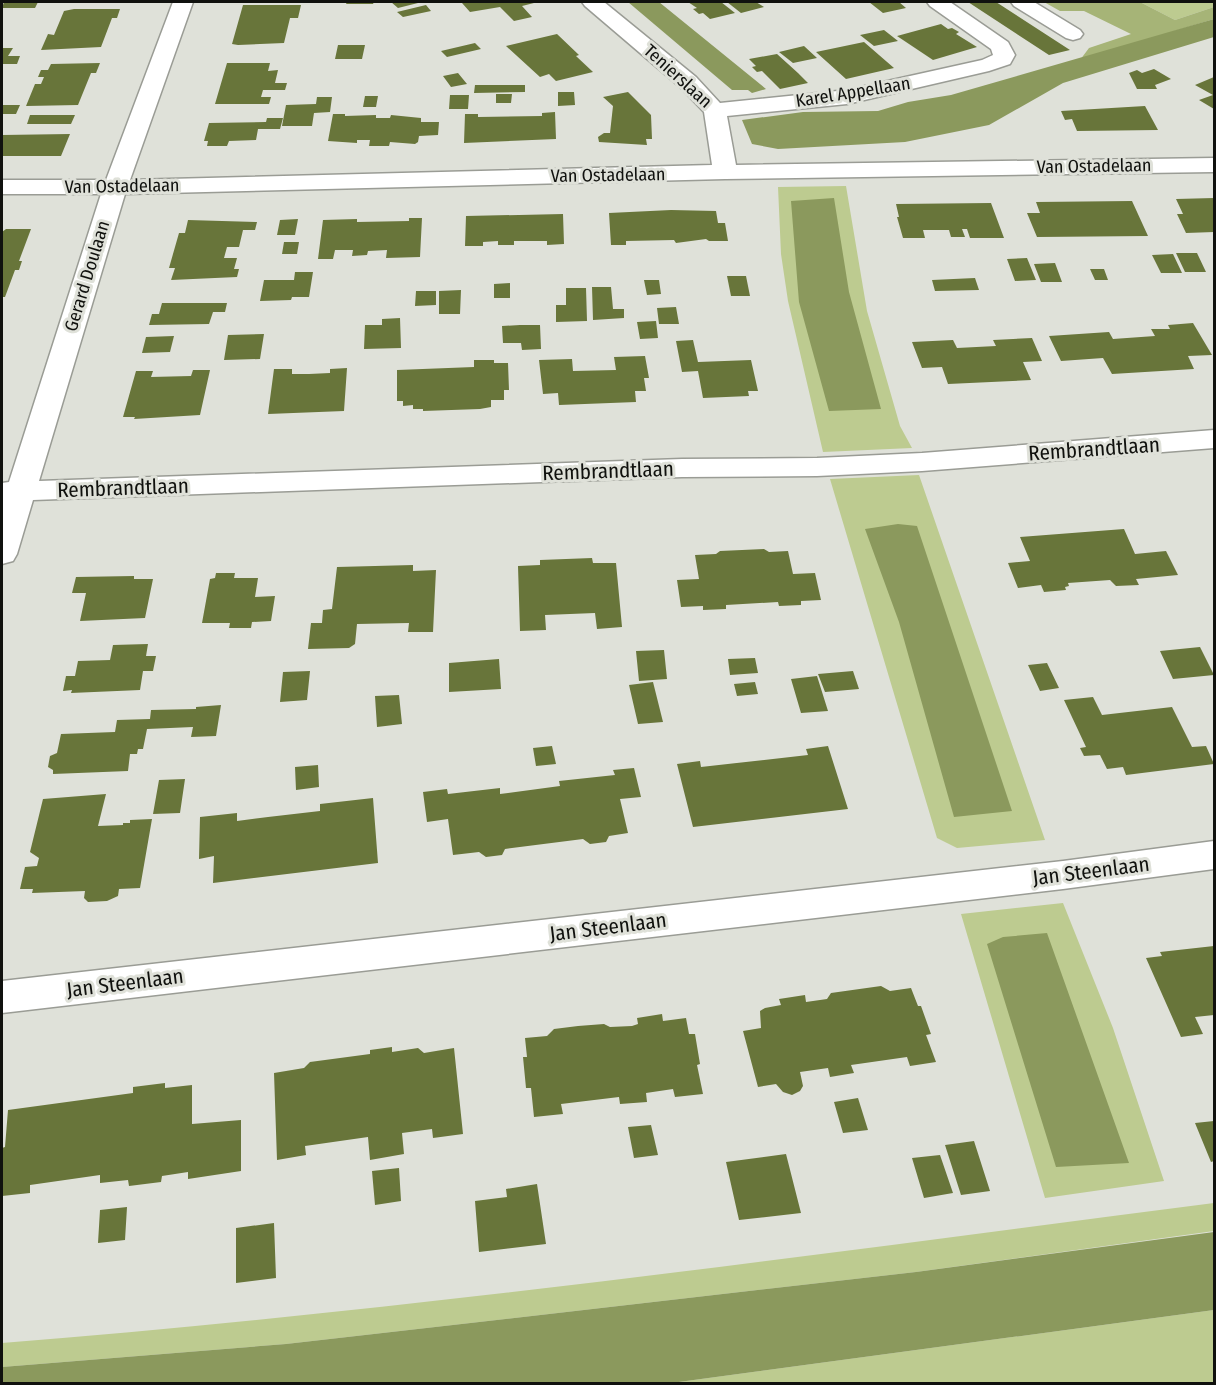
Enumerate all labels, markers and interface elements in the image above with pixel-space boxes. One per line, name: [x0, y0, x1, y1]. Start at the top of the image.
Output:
street label: Tenierslaan: [639, 40, 717, 112]
street label: Karel Appellaan: [794, 72, 912, 112]
street label: Van Ostadelaan: [1036, 154, 1152, 178]
street label: Van Ostadelaan: [550, 163, 666, 187]
street label: Van Ostadelaan: [64, 174, 180, 198]
street label: Gerard Doulaan: [60, 218, 114, 334]
street label: Rembrandtlaan: [1027, 431, 1161, 467]
street label: Rembrandtlaan: [542, 456, 674, 486]
street label: Rembrandtlaan: [57, 473, 189, 503]
street label: Jan Steenlaan: [1031, 851, 1151, 891]
street label: Jan Steenlaan: [548, 907, 668, 947]
street label: Jan Steenlaan: [65, 963, 185, 1003]

